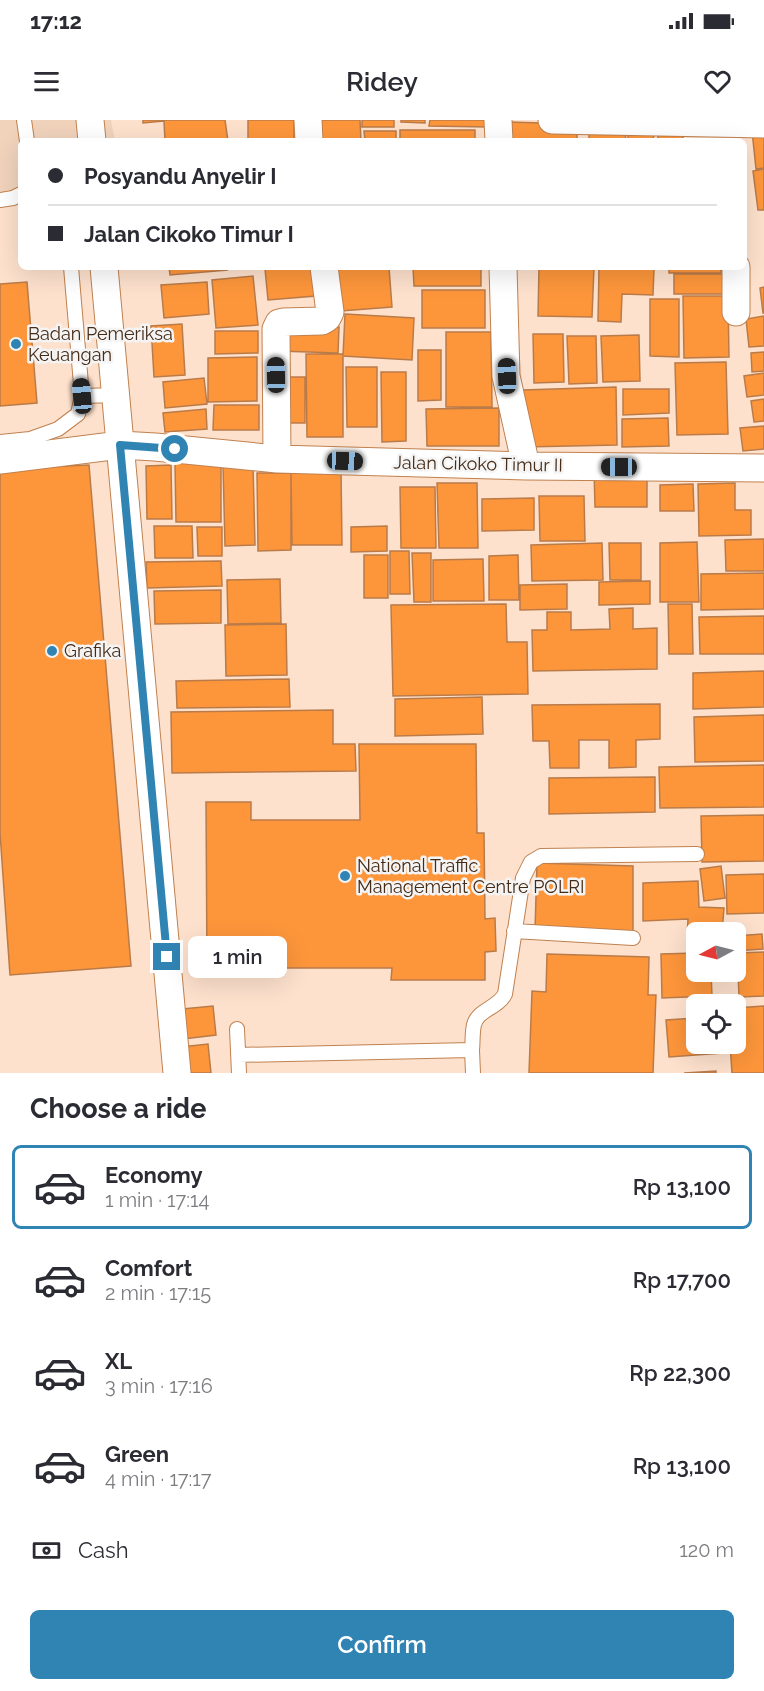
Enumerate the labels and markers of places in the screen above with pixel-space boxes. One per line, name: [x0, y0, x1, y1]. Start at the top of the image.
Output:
place label: Badan Pemeriksa Keuangan: [28, 323, 173, 365]
marker: Badan Pemeriksa Keuangan: [9, 337, 23, 351]
place label: Grafika: [64, 640, 121, 661]
marker: Grafika: [45, 644, 59, 658]
place label: National Traffic Management Centre POLRI: [357, 855, 585, 897]
marker: National Traffic Management Centre POLRI: [338, 869, 352, 883]

